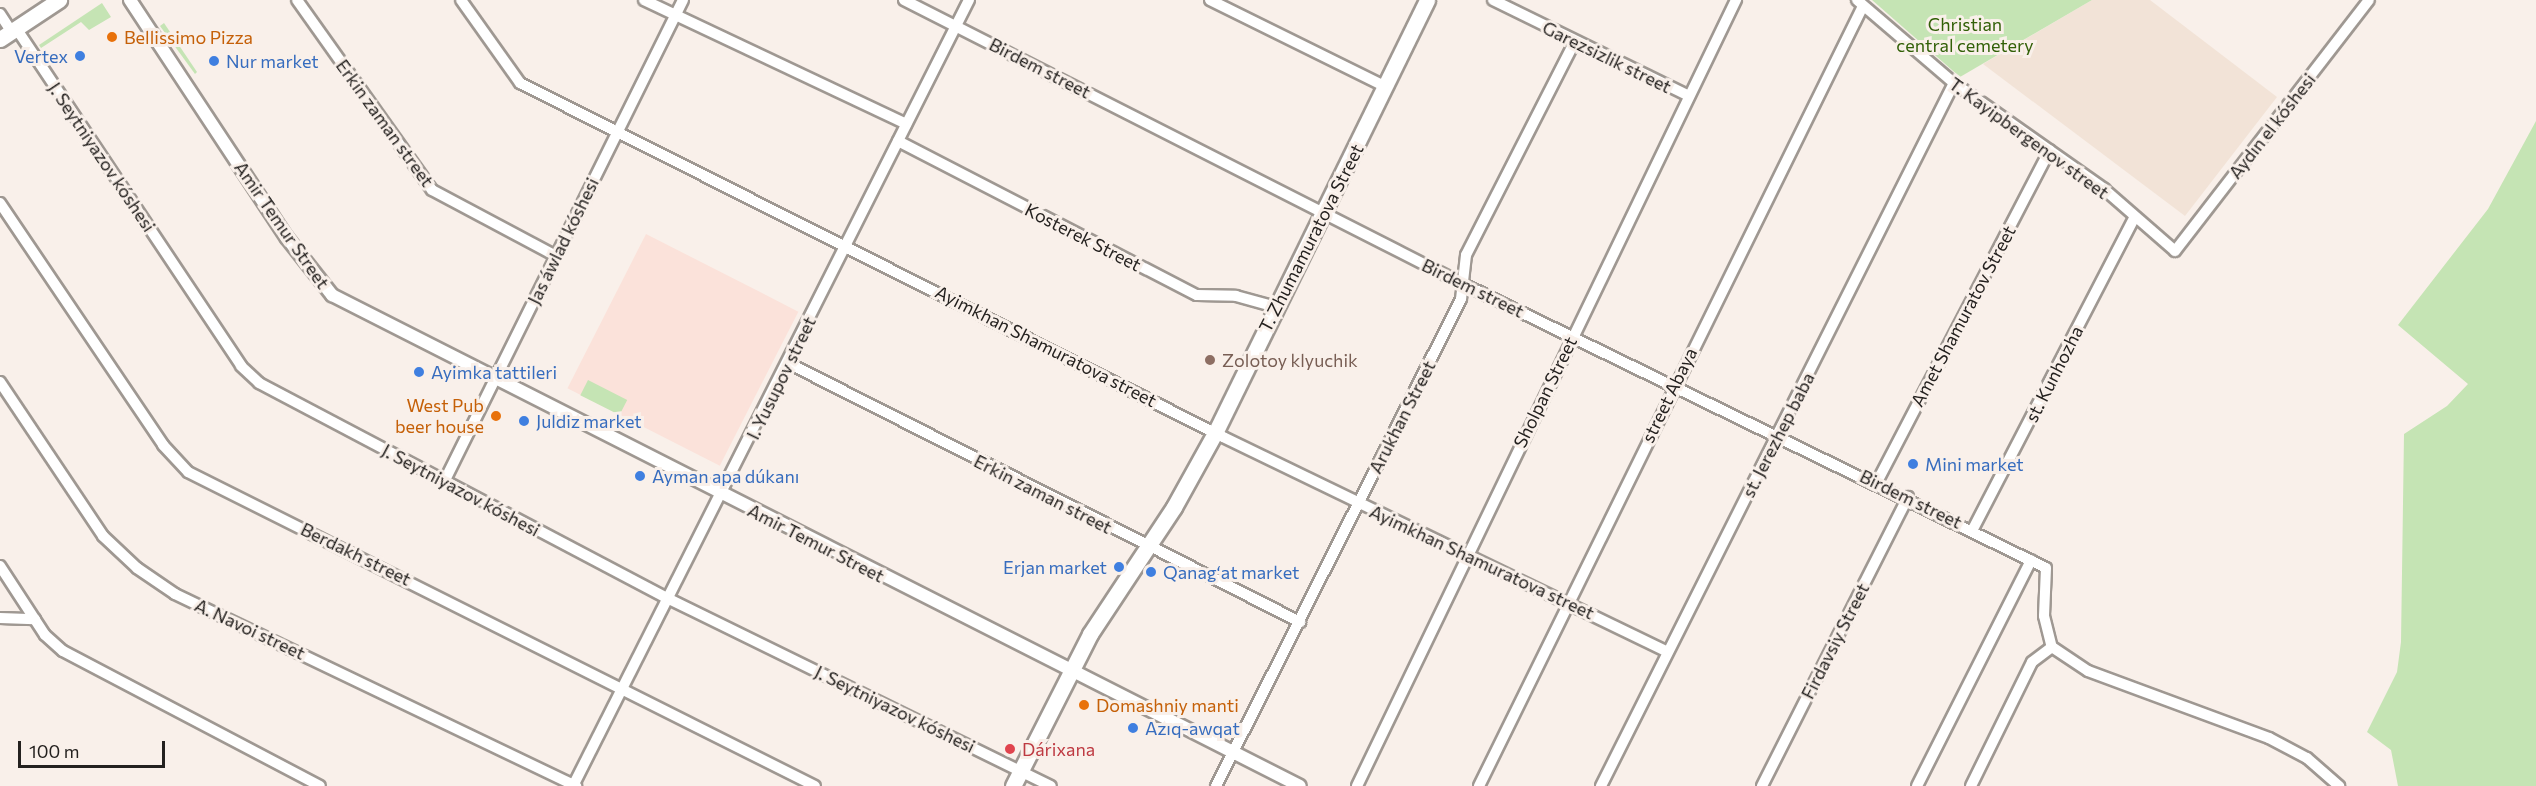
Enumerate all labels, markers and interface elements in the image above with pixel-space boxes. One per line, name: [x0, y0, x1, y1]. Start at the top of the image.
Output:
park label: Christian central cemetery: [1896, 14, 2034, 57]
street label: Garezsizlik street: [1539, 16, 1675, 98]
place label: Bellissimo Pizza: [124, 26, 253, 48]
marker: Bellissimo Pizza: [105, 30, 119, 44]
street label: Birdem street: [986, 33, 1094, 103]
place label: Vertex: [14, 45, 68, 67]
marker: Vertex: [73, 49, 87, 63]
place label: Nur market: [226, 50, 319, 72]
marker: Nur market: [207, 54, 221, 68]
street label: Erkin zaman street: [332, 55, 438, 191]
street label: Aydın el kóshesi: [2224, 69, 2320, 183]
street label: T. Kayipbergenov street: [1945, 73, 2113, 203]
street label: J. Seytniyazov kóshesi: [44, 78, 160, 236]
street label: T. Zhumamuratova Street: [1254, 140, 1368, 336]
street label: Amir Temur Street: [230, 157, 334, 293]
street label: Jas áwlad kóshesi: [523, 174, 603, 308]
street label: Kosterek Street: [1021, 198, 1145, 276]
street label: Amet Shamuratov Street: [1906, 222, 2020, 410]
street label: Birdem street: [1418, 254, 1528, 322]
street label: Ayimkhan Shamuratova street: [932, 281, 1160, 411]
street label: I. Yusupov street: [742, 313, 820, 443]
street label: st. Kunhozha: [2021, 322, 2087, 426]
street label: Sholpan Street: [1509, 333, 1581, 451]
street label: street Abaya: [1637, 344, 1701, 446]
place label: Zolotoy klyuchik: [1222, 349, 1358, 371]
marker: Zolotoy klyuchik: [1203, 353, 1217, 367]
street label: Arukhan Street: [1364, 357, 1440, 477]
place label: Ayimka tattileri: [431, 361, 557, 383]
marker: Ayimka tattileri: [412, 365, 426, 379]
street label: st. Jerezhep baba: [1737, 369, 1819, 501]
place label: West Pub beer house: [395, 395, 484, 438]
marker: West Pub beer house: [489, 409, 503, 423]
place label: Juldiz market: [536, 410, 642, 432]
marker: Juldiz market: [517, 414, 531, 428]
street label: J. Seytniyazov kóshesi: [378, 439, 544, 541]
street label: Erkin zaman street: [970, 450, 1116, 538]
place label: Mini market: [1925, 453, 2024, 475]
marker: Mini market: [1906, 457, 1920, 471]
place label: Ayman apa dúkanı: [652, 465, 799, 487]
street label: Birdem street: [1856, 465, 1966, 533]
marker: Ayman apa dúkanı: [633, 469, 647, 483]
street label: Amir Temur Street: [744, 499, 888, 587]
street label: Ayimkhan Shamuratova street: [1366, 500, 1598, 624]
street label: Berdakh street: [297, 518, 415, 590]
place label: Erjan market: [1003, 556, 1107, 578]
marker: Erjan market: [1112, 560, 1126, 574]
place label: Qanagʻat market: [1163, 561, 1299, 583]
marker: Qanagʻat market: [1144, 565, 1158, 579]
street label: Firdavsiy Street: [1797, 580, 1873, 702]
street label: A. Navoi street: [191, 594, 309, 664]
street label: J. Seytniyazov kóshesi: [811, 661, 979, 757]
place label: Domashniy manti: [1096, 694, 1239, 716]
marker: Domashniy manti: [1077, 698, 1091, 712]
place label: Azıq-awqat: [1145, 717, 1240, 739]
marker: Azıq-awqat: [1126, 721, 1140, 735]
scale bar: [21, 729, 168, 767]
place label: Dárixana: [1022, 738, 1095, 760]
text: 100 m: [29, 740, 79, 762]
marker: Dárixana: [1003, 742, 1017, 756]

